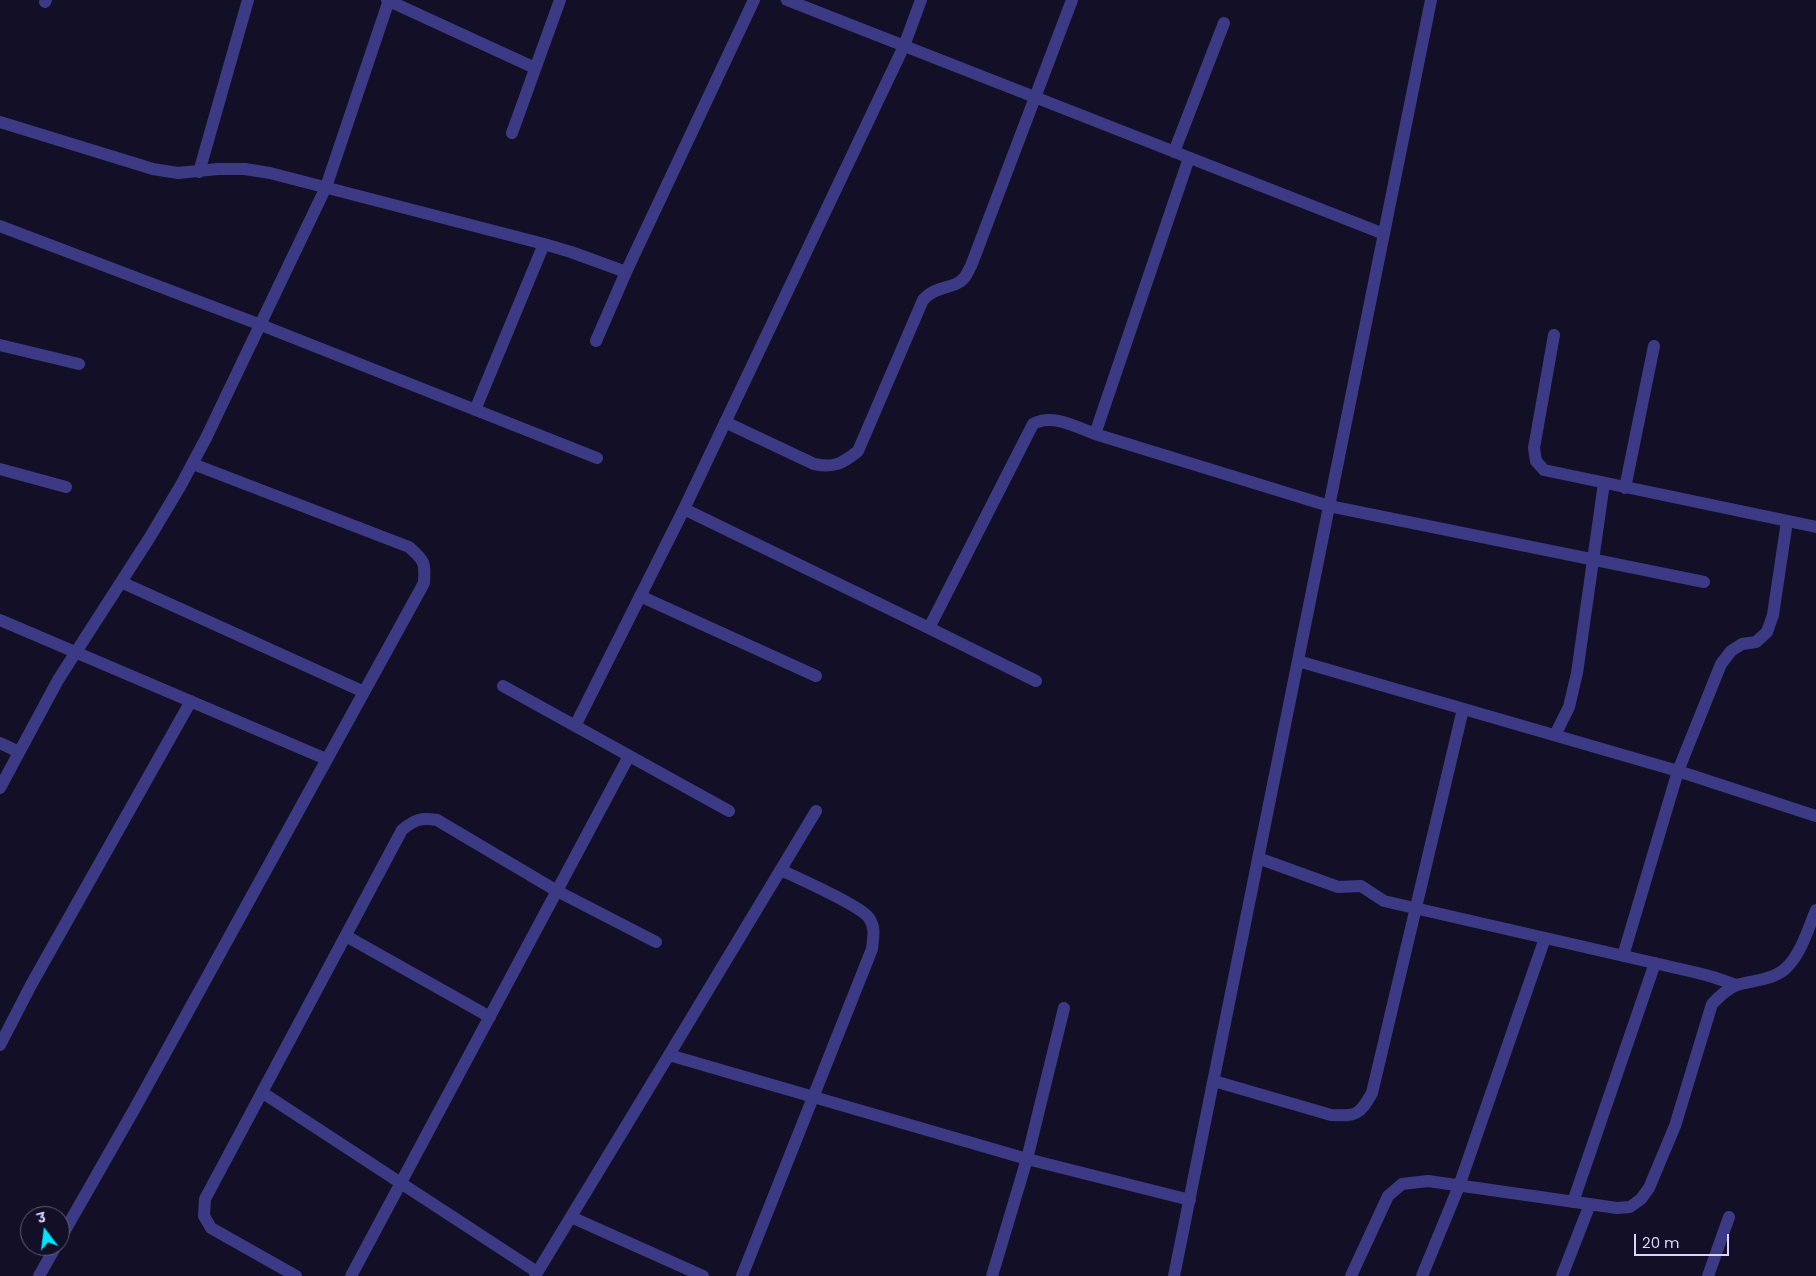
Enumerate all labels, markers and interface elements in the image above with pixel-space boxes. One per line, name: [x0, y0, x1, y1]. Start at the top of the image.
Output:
north arrow: [20, 1206, 70, 1256]
text: उ: [35, 1207, 48, 1228]
scale bar: [1636, 1224, 1731, 1256]
text: 20 m: [1642, 1232, 1680, 1253]

